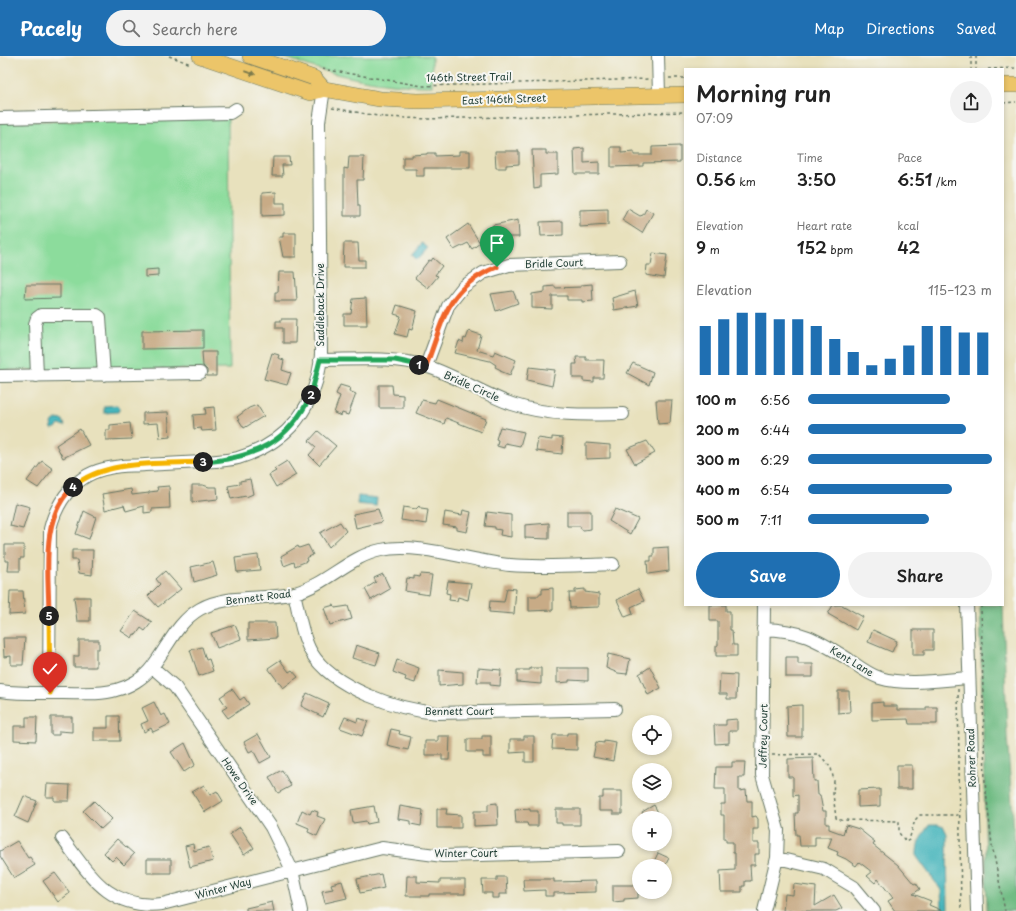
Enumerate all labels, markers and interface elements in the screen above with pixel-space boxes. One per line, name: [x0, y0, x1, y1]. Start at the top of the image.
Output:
search box: [106, 10, 386, 46]
text: Pacely: [20, 14, 82, 42]
icon: search: [120, 17, 142, 39]
text: Search here: [152, 17, 238, 40]
text: Map: [814, 18, 844, 39]
text: Directions: [866, 18, 934, 39]
text: Saved: [956, 18, 996, 39]
street label: 146th Street Trail: [426, 68, 512, 85]
one-way arrow: [244, 70, 256, 76]
text: Morning run: [696, 76, 831, 109]
button: share: [950, 81, 992, 123]
street label: East 146th Street: [462, 90, 546, 107]
text: 07:09: [696, 108, 733, 127]
text: Distance: [696, 149, 742, 166]
text: Time: [797, 149, 823, 166]
text: Pace: [897, 149, 922, 166]
text: 0.56: [696, 166, 736, 192]
text: 3:50: [797, 166, 836, 192]
text: 6:51: [897, 166, 932, 192]
text: km: [736, 173, 756, 190]
text: /km: [932, 173, 957, 190]
text: Elevation: [696, 217, 743, 234]
text: Heart rate: [797, 217, 852, 234]
text: kcal: [897, 217, 919, 234]
pin: [480, 226, 514, 267]
icon: arrive: [486, 232, 508, 254]
text: 9: [696, 234, 706, 260]
text: 152: [797, 234, 827, 260]
text: 42: [897, 234, 920, 260]
text: m: [706, 241, 720, 258]
text: bpm: [827, 241, 853, 258]
street label: Bridle Court: [525, 254, 583, 271]
street label: Saddleback Drive: [312, 263, 327, 347]
text: Elevation: [696, 280, 752, 299]
text: 115–123 m: [928, 280, 992, 299]
pin: 1: [409, 355, 429, 375]
text: 1: [416, 356, 422, 373]
street label: Bridle Circle: [442, 367, 503, 405]
pin: 2: [301, 385, 321, 405]
text: 2: [307, 386, 315, 403]
text: 100 m: [696, 390, 737, 409]
text: 6:56: [760, 390, 790, 409]
text: 200 m: [696, 420, 740, 439]
text: 6:44: [760, 420, 790, 439]
text: 300 m: [696, 450, 740, 469]
text: 6:29: [760, 450, 789, 469]
pin: 3: [193, 452, 213, 472]
text: 3: [199, 453, 207, 470]
pin: 4: [63, 477, 83, 497]
text: 4: [69, 478, 77, 495]
text: 400 m: [696, 480, 740, 499]
text: 6:54: [760, 480, 790, 499]
text: 500 m: [696, 510, 739, 529]
text: 7:11: [760, 510, 782, 529]
button: Save: [696, 552, 840, 598]
button: Share: [848, 552, 992, 598]
street label: Bennett Road: [224, 585, 292, 608]
pin: 5: [39, 606, 59, 626]
text: 5: [45, 607, 53, 624]
street label: Kent Lane: [828, 642, 877, 680]
pin: [33, 652, 67, 693]
icon: check: [39, 658, 61, 680]
street label: Bennett Court: [424, 703, 494, 718]
street label: Jeffrey Court: [754, 704, 772, 768]
map controls: [632, 715, 672, 899]
button: locate: [632, 715, 672, 755]
street label: Rohrer Road: [962, 728, 979, 788]
street label: Howe Drive: [218, 754, 262, 808]
button: layers: [632, 763, 672, 803]
button: +: [632, 811, 672, 851]
street label: Winter Court: [434, 845, 498, 860]
button: −: [632, 859, 672, 899]
street label: Winter Way: [193, 873, 253, 902]

